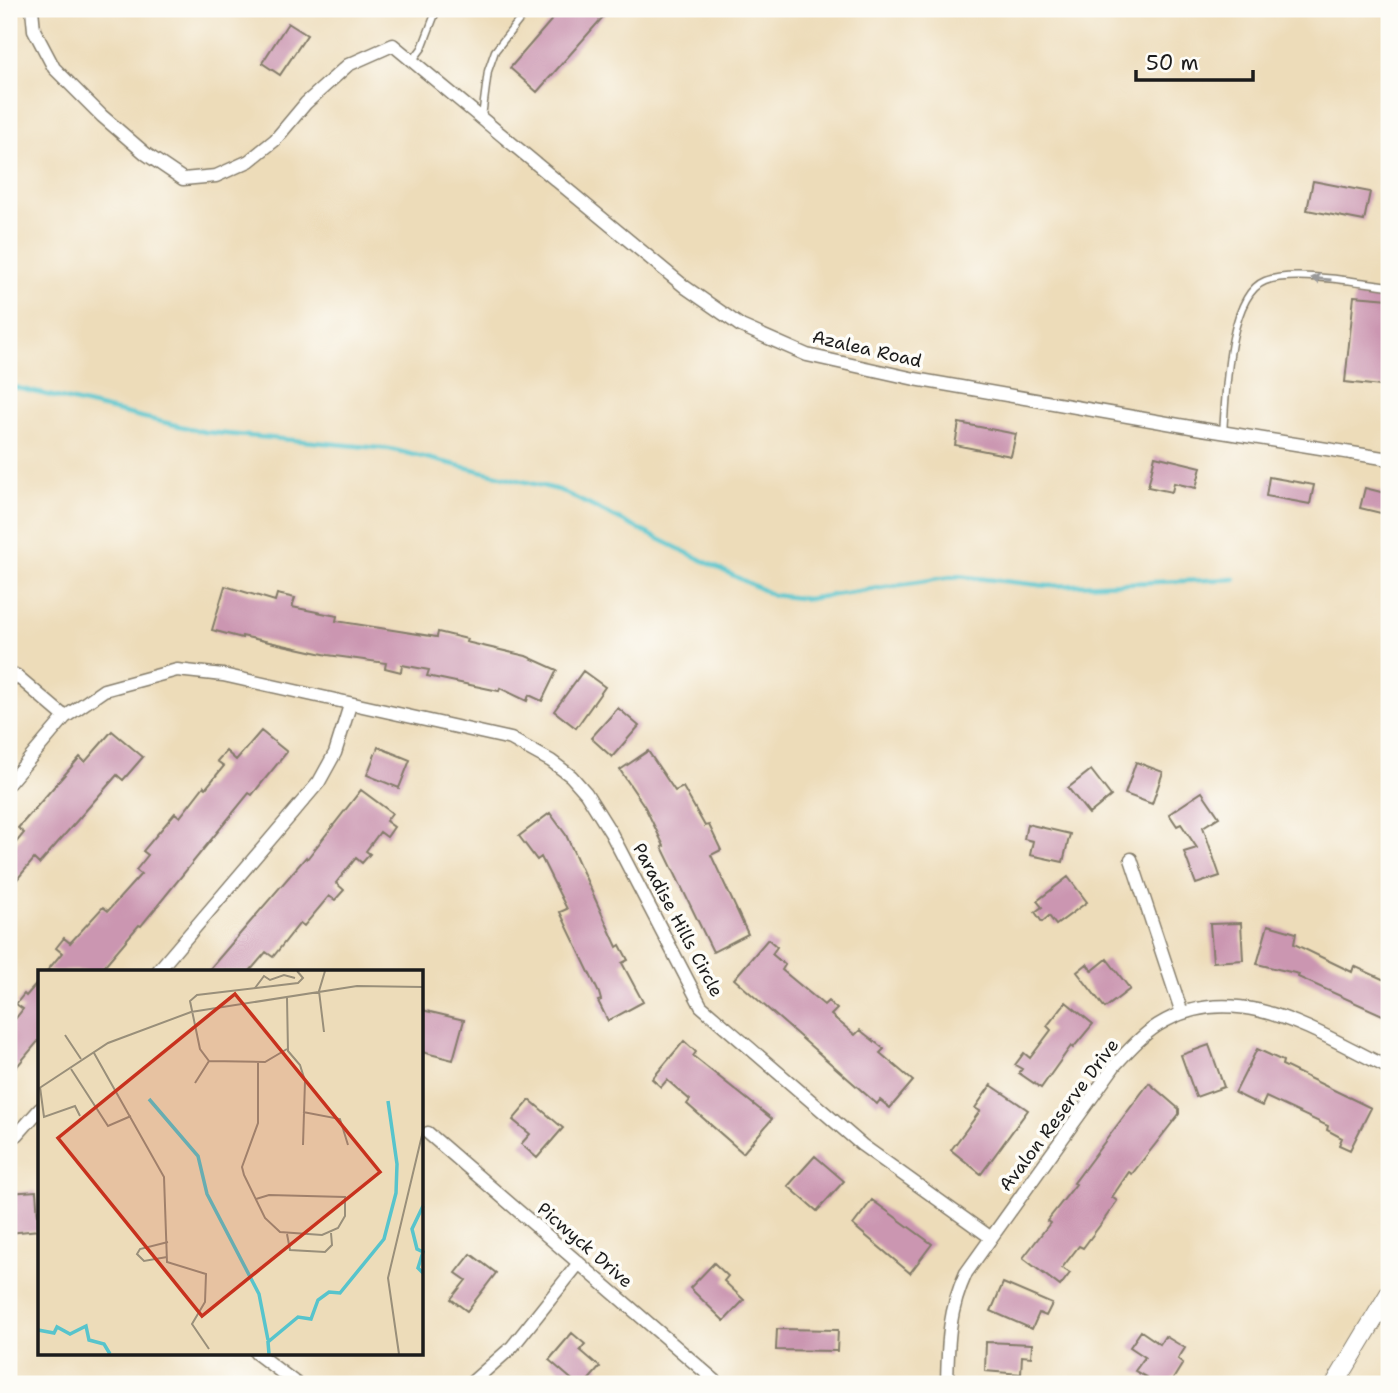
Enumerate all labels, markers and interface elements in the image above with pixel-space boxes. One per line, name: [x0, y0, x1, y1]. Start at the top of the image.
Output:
scale bar: [1136, 38, 1253, 82]
text: 50 m: [1146, 49, 1199, 77]
one-way arrow: [1310, 273, 1332, 284]
street label: Azalea Road: [810, 325, 924, 373]
street label: Paradise Hills Circle: [627, 839, 729, 1001]
inset map: [38, 970, 424, 1354]
street label: Avalon Reserve Drive: [994, 1034, 1124, 1196]
street label: Picwyck Drive: [532, 1197, 638, 1293]

